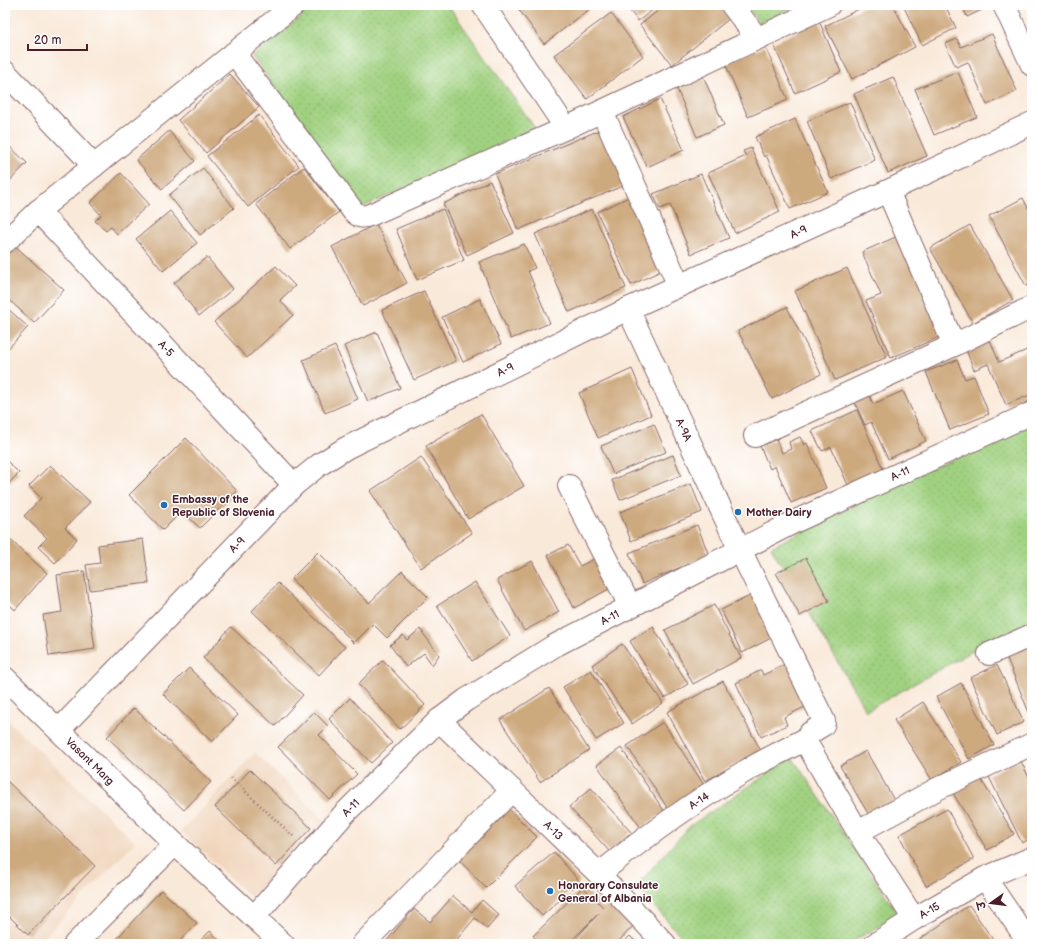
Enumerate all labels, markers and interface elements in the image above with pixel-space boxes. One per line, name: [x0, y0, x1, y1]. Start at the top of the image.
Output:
scale bar: [28, 26, 87, 52]
text: 20 m: [34, 33, 61, 48]
street label: A-9: [788, 223, 809, 242]
street label: A-5: [155, 338, 177, 359]
street label: A-9: [495, 360, 516, 380]
street label: A-9A: [673, 416, 695, 444]
street label: A-11: [889, 464, 912, 484]
place label: Embassy of the Republic of Slovenia: [172, 493, 275, 519]
marker: Embassy of the Republic of Slovenia: [159, 500, 169, 510]
place label: Mother Dairy: [746, 506, 811, 519]
marker: Mother Dairy: [733, 507, 743, 517]
street label: A-9: [227, 534, 248, 556]
street label: A-11: [598, 607, 622, 628]
street label: Vasant Marg: [63, 735, 117, 788]
street label: A-14: [686, 789, 712, 812]
street label: A-11: [339, 796, 362, 819]
street label: A-13: [541, 818, 566, 843]
place label: Honorary Consulate General of Albania: [558, 879, 658, 905]
north arrow: [971, 883, 1011, 923]
marker: Honorary Consulate General of Albania: [545, 886, 555, 896]
text: उ: [974, 899, 989, 911]
street label: A-15: [917, 900, 942, 922]

